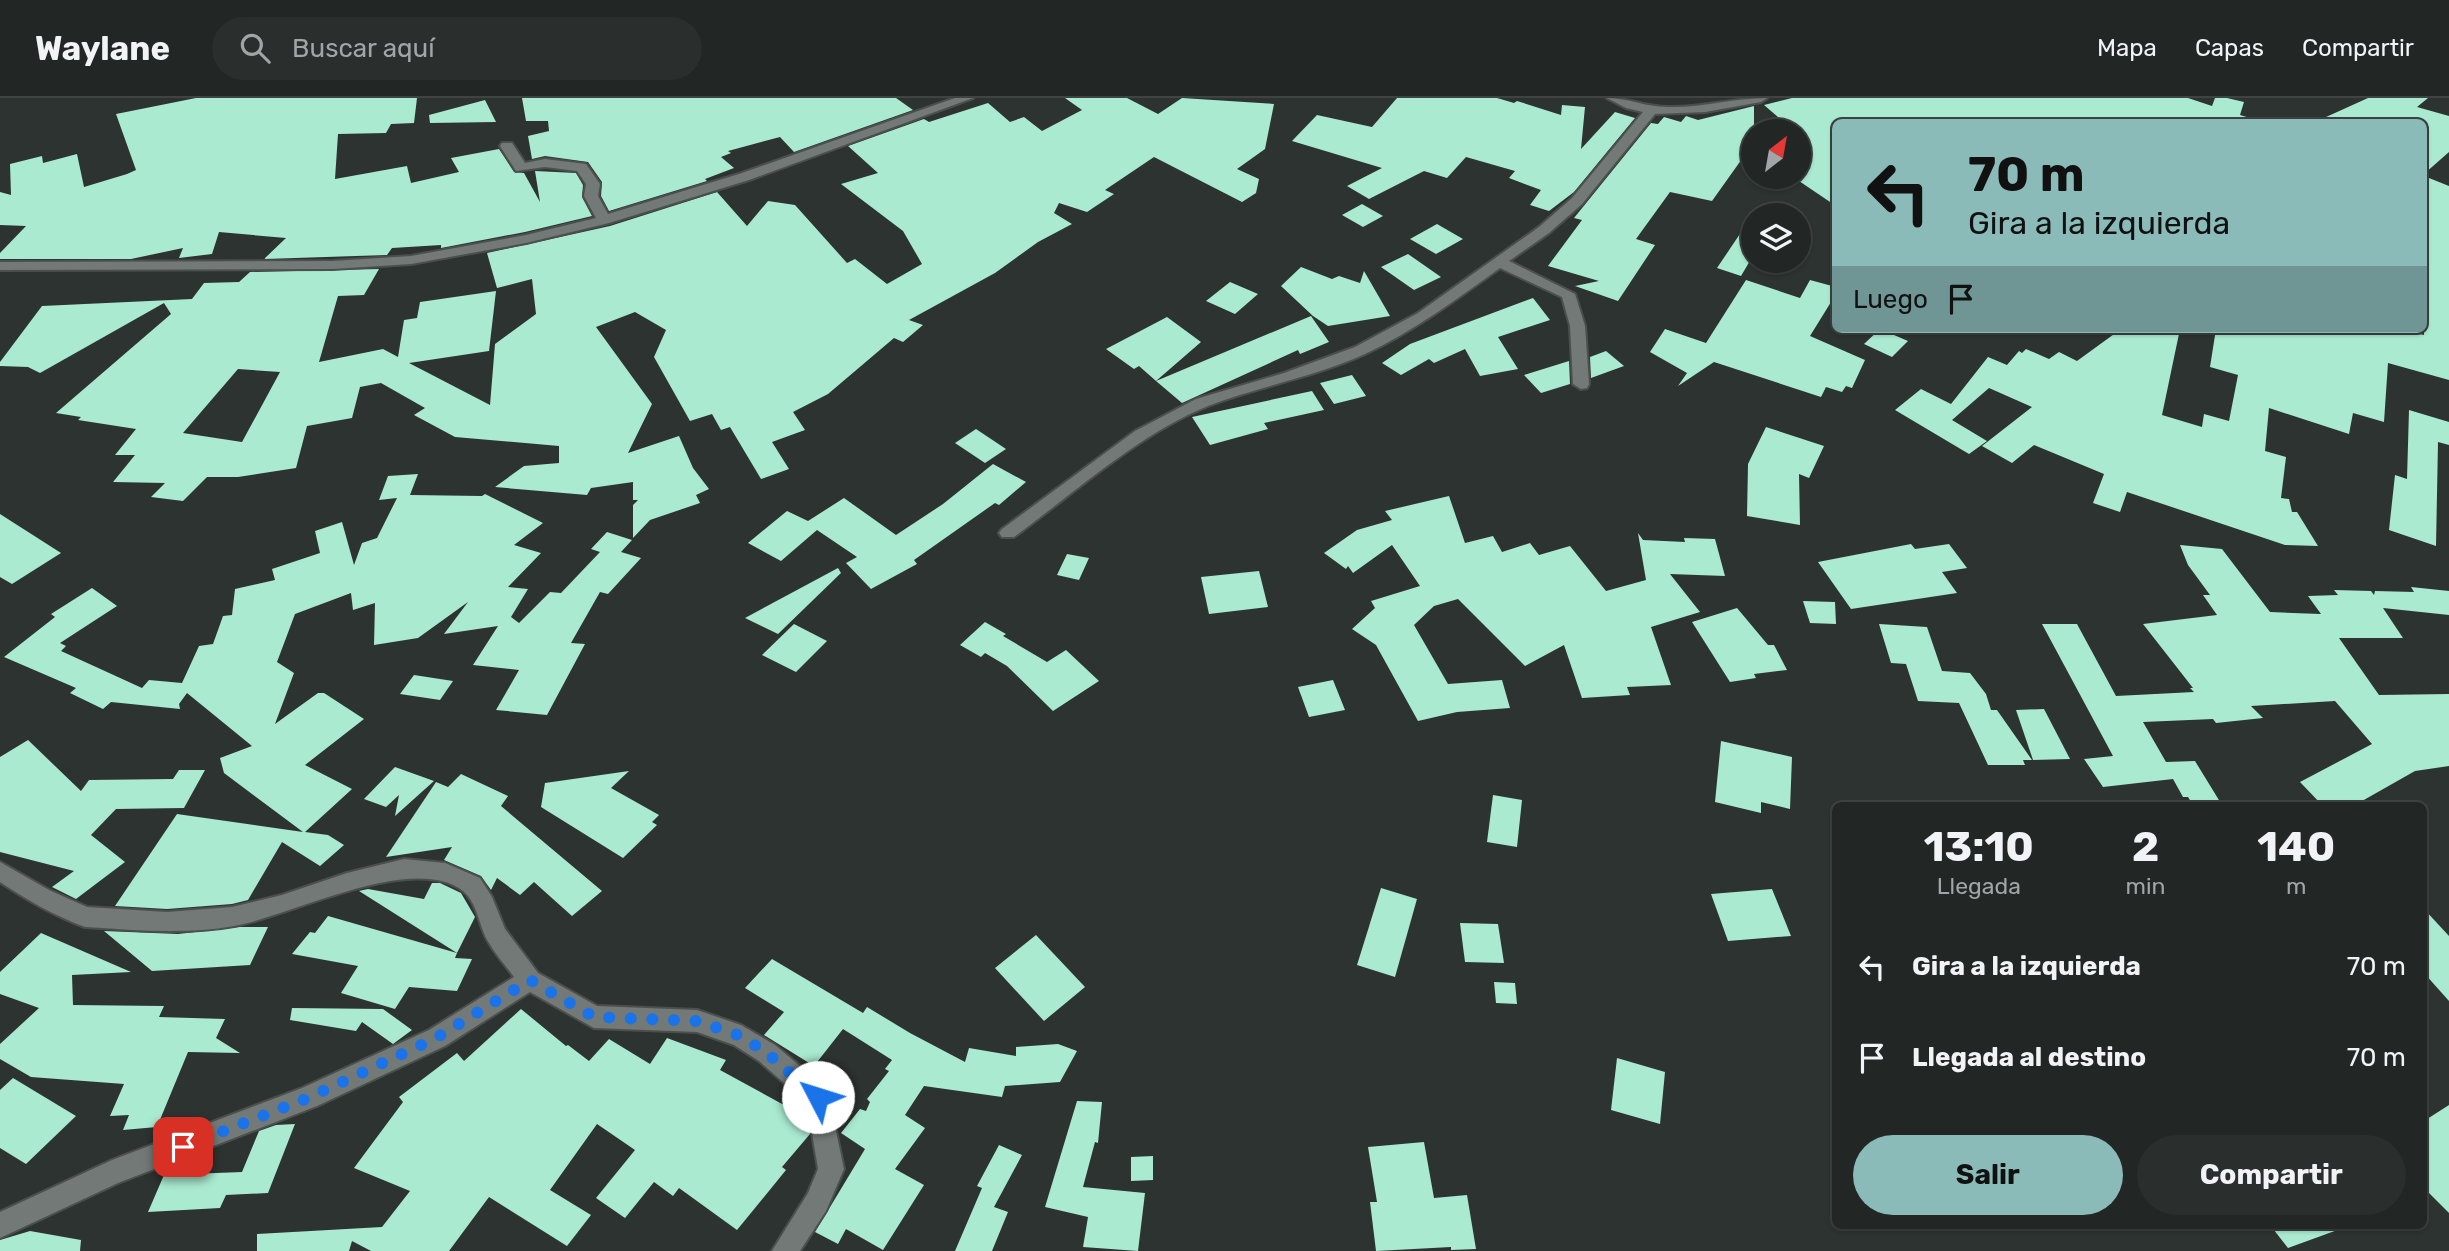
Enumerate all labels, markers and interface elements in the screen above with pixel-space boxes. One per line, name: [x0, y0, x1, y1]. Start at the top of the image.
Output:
search box: [212, 17, 702, 80]
text: Waylane: [35, 29, 170, 68]
icon: search: [236, 29, 274, 67]
text: Buscar aquí: [292, 33, 435, 64]
text: Mapa: [2097, 34, 2157, 62]
text: Capas: [2195, 34, 2264, 62]
text: Compartir: [2302, 34, 2414, 62]
north arrow: [1741, 119, 1811, 189]
map controls: [1741, 119, 1811, 273]
text: 70 m: [1968, 145, 2085, 203]
icon: left: [1853, 147, 1944, 238]
button: layers: [1741, 203, 1811, 273]
text: Gira a la izquierda: [1968, 204, 2230, 242]
icon: arrive: [1942, 280, 1980, 318]
text: Luego: [1853, 284, 1928, 315]
text: 13:10: [1924, 822, 2034, 872]
text: 2: [2132, 822, 2159, 872]
text: 140: [2257, 822, 2335, 872]
text: Llegada: [1937, 872, 2021, 900]
text: min: [2126, 872, 2166, 900]
text: m: [2286, 872, 2306, 900]
icon: left: [1853, 948, 1891, 986]
text: Gira a la izquierda: [1912, 951, 2141, 982]
text: 70 m: [2347, 951, 2406, 982]
icon: arrive: [1853, 1039, 1891, 1077]
text: Llegada al destino: [1912, 1042, 2146, 1073]
text: 70 m: [2347, 1042, 2406, 1073]
position arrow: [781, 1060, 855, 1134]
pin: [153, 1117, 213, 1177]
icon: arrive: [164, 1128, 202, 1166]
button: Salir: [1853, 1135, 2123, 1215]
button: Compartir: [2137, 1135, 2406, 1215]

